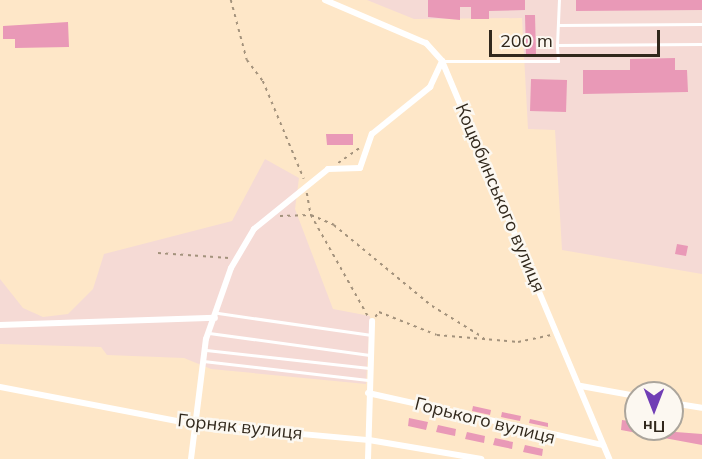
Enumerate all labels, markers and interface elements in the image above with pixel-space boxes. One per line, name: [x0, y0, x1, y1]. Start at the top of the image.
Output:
scale bar: [492, 18, 663, 56]
text: 200 m: [500, 29, 553, 52]
street label: Коцюбинського вулиця: [450, 100, 550, 296]
north arrow: [624, 381, 684, 441]
street label: Горького вулиця: [413, 393, 557, 449]
street label: Горняк вулиця: [176, 410, 304, 444]
text: Пн: [643, 417, 665, 437]

